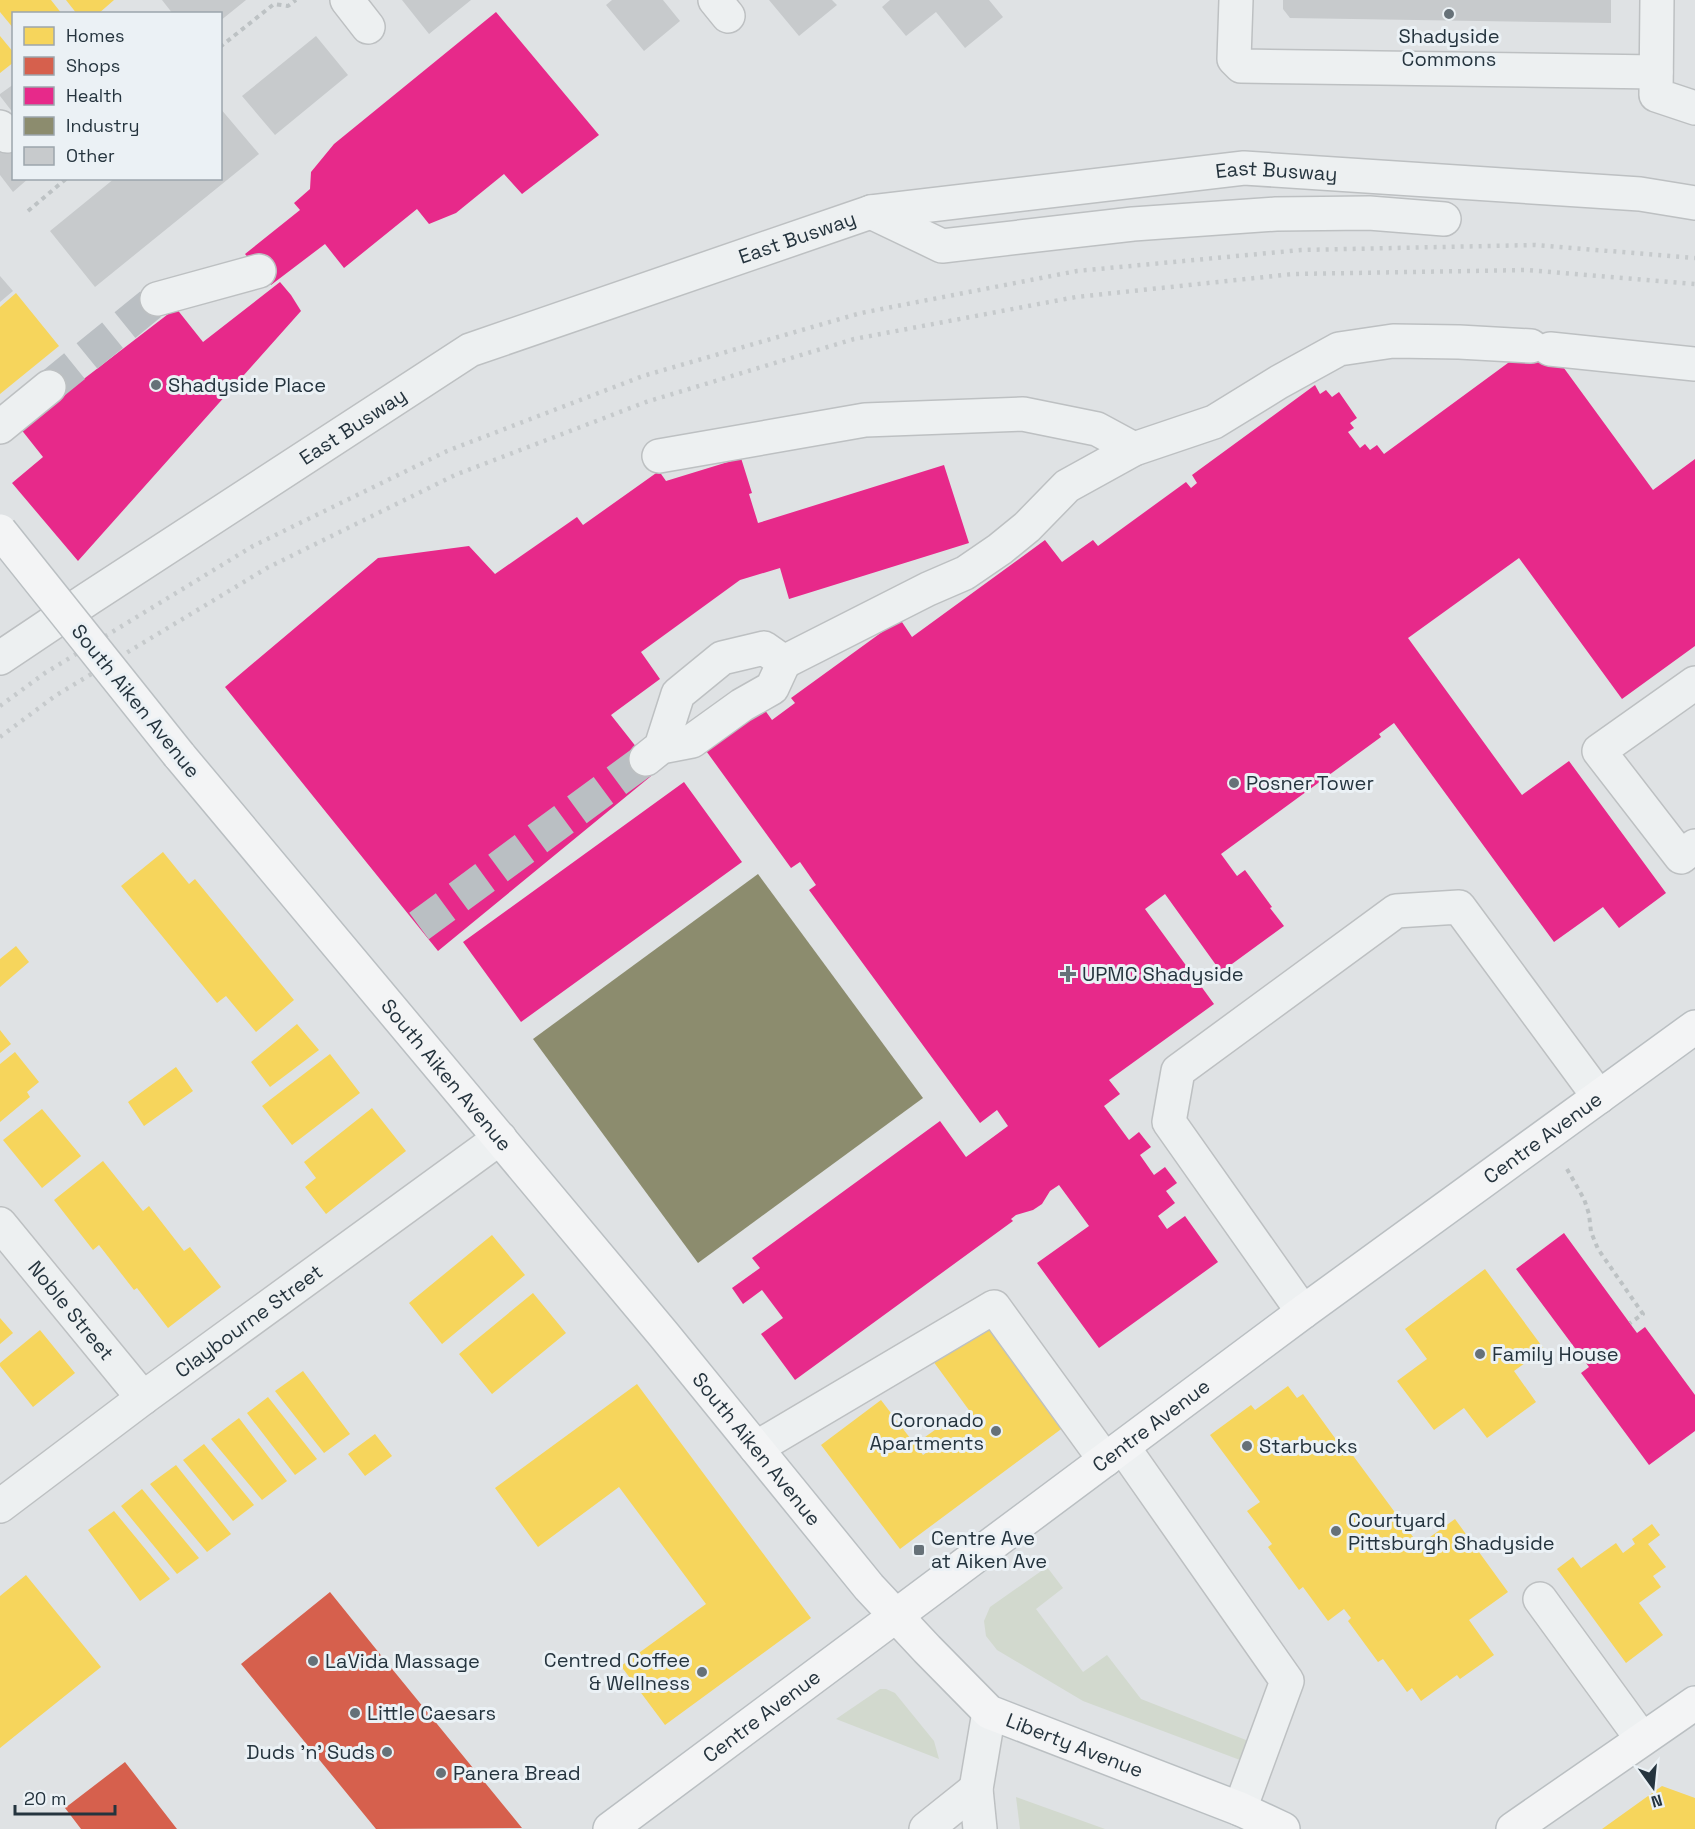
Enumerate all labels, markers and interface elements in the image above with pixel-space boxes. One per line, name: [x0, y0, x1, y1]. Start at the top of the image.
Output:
marker: Shadyside Commons: [1442, 7, 1456, 21]
legend: [12, 12, 222, 180]
place label: Shadyside Commons: [1398, 23, 1500, 72]
text: Homes: [66, 24, 125, 47]
text: Shops: [66, 54, 120, 77]
text: Health: [66, 84, 123, 107]
text: Industry: [66, 114, 139, 137]
text: Other: [66, 144, 115, 167]
street label: East Busway: [1214, 155, 1338, 187]
street label: East Busway: [735, 205, 859, 270]
place label: Shadyside Place: [168, 372, 326, 398]
marker: Shadyside Place: [149, 378, 163, 392]
street label: East Busway: [294, 382, 411, 471]
street label: South Aiken Avenue: [66, 619, 206, 783]
place label: Posner Tower: [1246, 770, 1374, 796]
marker: Posner Tower: [1227, 776, 1241, 790]
place label: UPMC Shadyside: [1082, 961, 1244, 987]
marker: UPMC Shadyside: [1059, 965, 1077, 983]
street label: South Aiken Avenue: [375, 993, 518, 1156]
street label: Centre Avenue: [1478, 1086, 1607, 1190]
street label: Noble Street: [22, 1255, 120, 1366]
street label: Claybourne Street: [170, 1258, 328, 1384]
place label: Family House: [1492, 1341, 1619, 1367]
marker: Family House: [1473, 1347, 1487, 1361]
street label: South Aiken Avenue: [686, 1367, 827, 1531]
street label: Centre Avenue: [1087, 1373, 1215, 1478]
place label: Coronado Apartments: [870, 1407, 984, 1456]
marker: Coronado Apartments: [989, 1424, 1003, 1438]
place label: Starbucks: [1259, 1433, 1358, 1459]
marker: Starbucks: [1240, 1439, 1254, 1453]
place label: Courtyard Pittsburgh Shadyside: [1348, 1507, 1555, 1556]
marker: Courtyard Pittsburgh Shadyside: [1329, 1524, 1343, 1538]
place label: Centre Ave at Aiken Ave: [931, 1525, 1047, 1574]
marker: Centre Ave at Aiken Ave: [912, 1543, 926, 1557]
place label: Centred Coffee & Wellness: [544, 1647, 690, 1696]
place label: LaVida Massage: [325, 1648, 480, 1674]
marker: LaVida Massage: [306, 1654, 320, 1668]
street label: Centre Avenue: [697, 1664, 826, 1768]
marker: Centred Coffee & Wellness: [695, 1665, 709, 1679]
place label: Little Caesars: [367, 1700, 496, 1726]
marker: Little Caesars: [348, 1706, 362, 1720]
street label: Liberty Avenue: [1002, 1707, 1147, 1783]
place label: Duds 'n' Suds: [246, 1739, 375, 1765]
marker: Duds 'n' Suds: [380, 1745, 394, 1759]
north arrow: [1623, 1757, 1683, 1817]
place label: Panera Bread: [453, 1760, 581, 1786]
marker: Panera Bread: [434, 1766, 448, 1780]
scale bar: [15, 1778, 116, 1816]
text: 20 m: [24, 1787, 67, 1810]
text: N: [1649, 1789, 1665, 1813]

